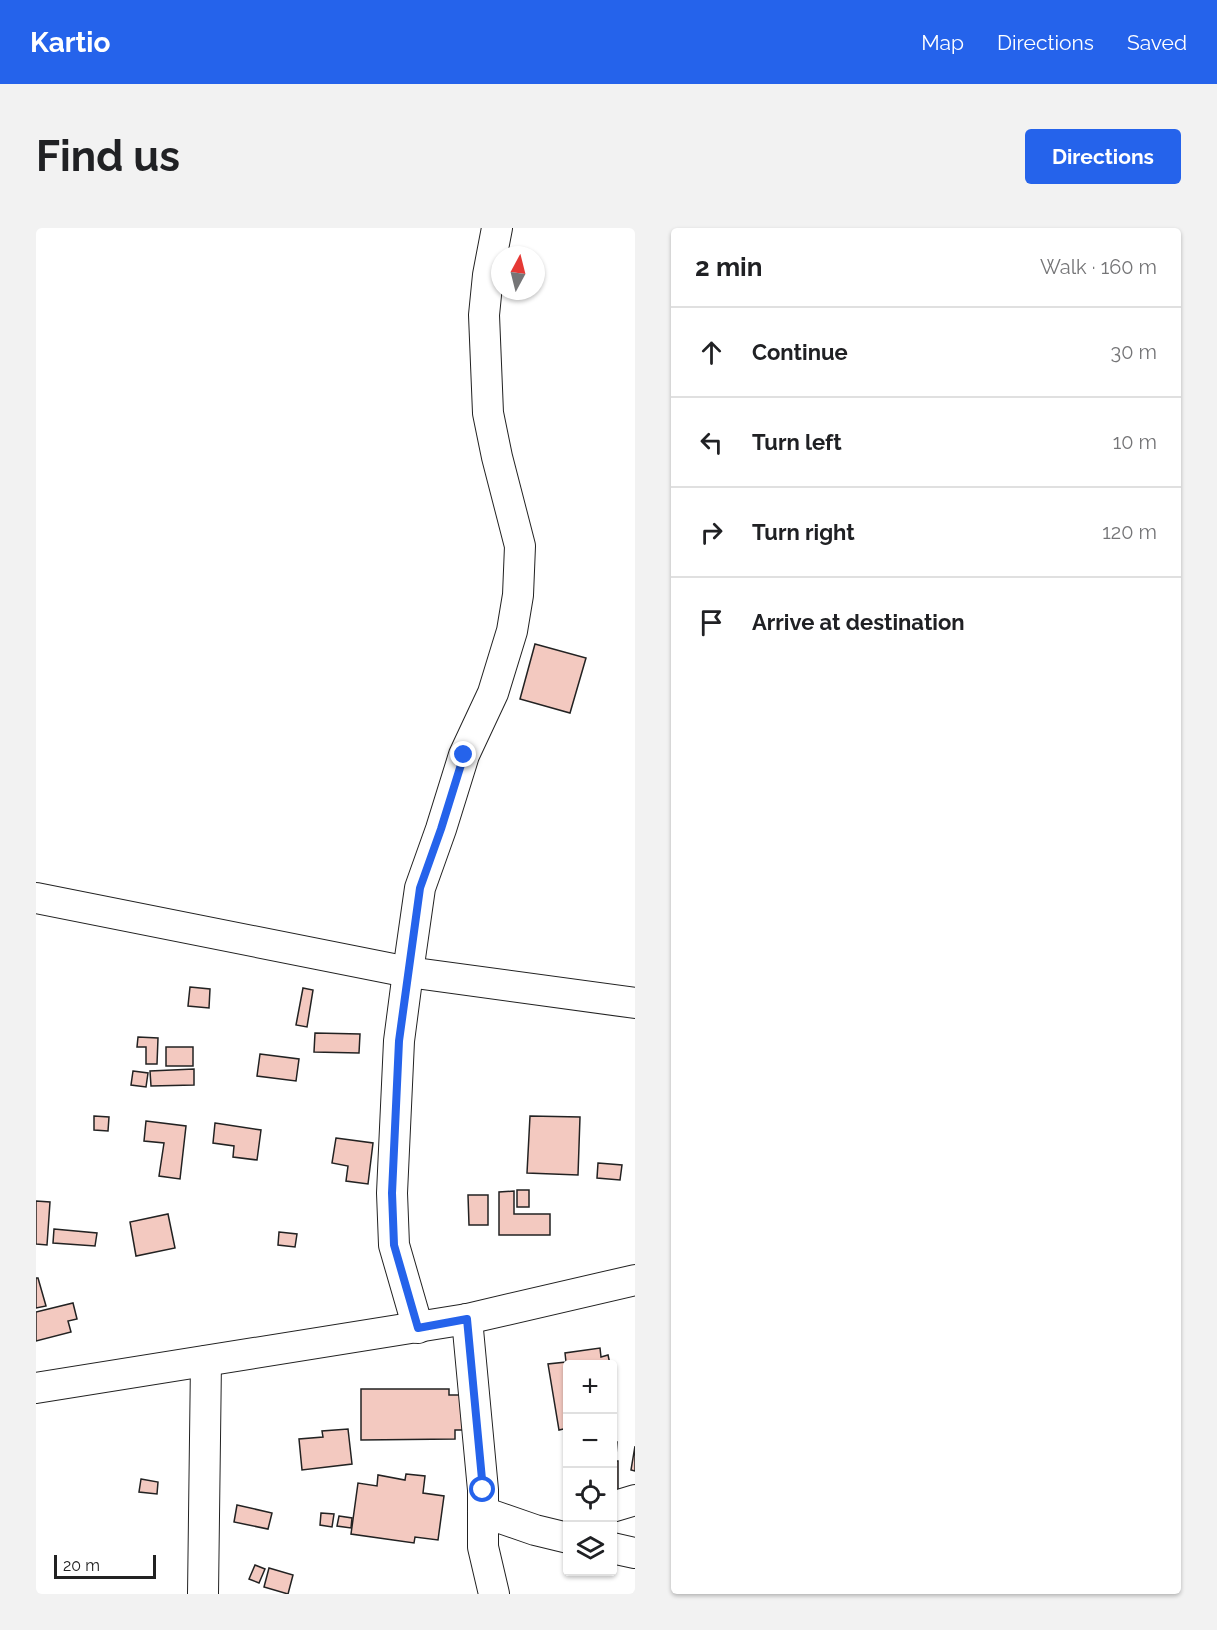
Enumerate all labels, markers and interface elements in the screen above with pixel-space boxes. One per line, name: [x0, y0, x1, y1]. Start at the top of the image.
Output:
text: Kartio: [30, 26, 110, 59]
text: Map: [921, 30, 964, 55]
text: Directions: [997, 30, 1094, 55]
text: Saved: [1127, 30, 1187, 55]
button: Directions: [1025, 129, 1181, 184]
text: Find us: [36, 132, 180, 181]
north arrow: [491, 246, 545, 300]
text: 2 min: [695, 252, 762, 282]
text: Walk · 160 m: [1040, 255, 1157, 279]
icon: ahead: [695, 336, 728, 369]
text: Continue: [752, 339, 848, 365]
text: 30 m: [1111, 340, 1157, 364]
icon: left: [695, 426, 728, 459]
text: Turn left: [752, 429, 842, 455]
text: 10 m: [1113, 430, 1157, 454]
icon: right: [695, 516, 728, 549]
text: Turn right: [752, 519, 855, 545]
text: 120 m: [1102, 520, 1157, 544]
icon: arrive: [695, 606, 728, 639]
text: Arrive at destination: [752, 609, 965, 635]
route end: [450, 741, 476, 767]
map controls: [563, 1360, 617, 1576]
button: +: [563, 1360, 617, 1414]
button: −: [563, 1414, 617, 1468]
button: locate: [563, 1468, 617, 1522]
route start: [469, 1476, 495, 1502]
button: layers: [563, 1522, 617, 1576]
scale bar: [54, 1552, 156, 1580]
text: 20 m: [63, 1556, 100, 1575]

